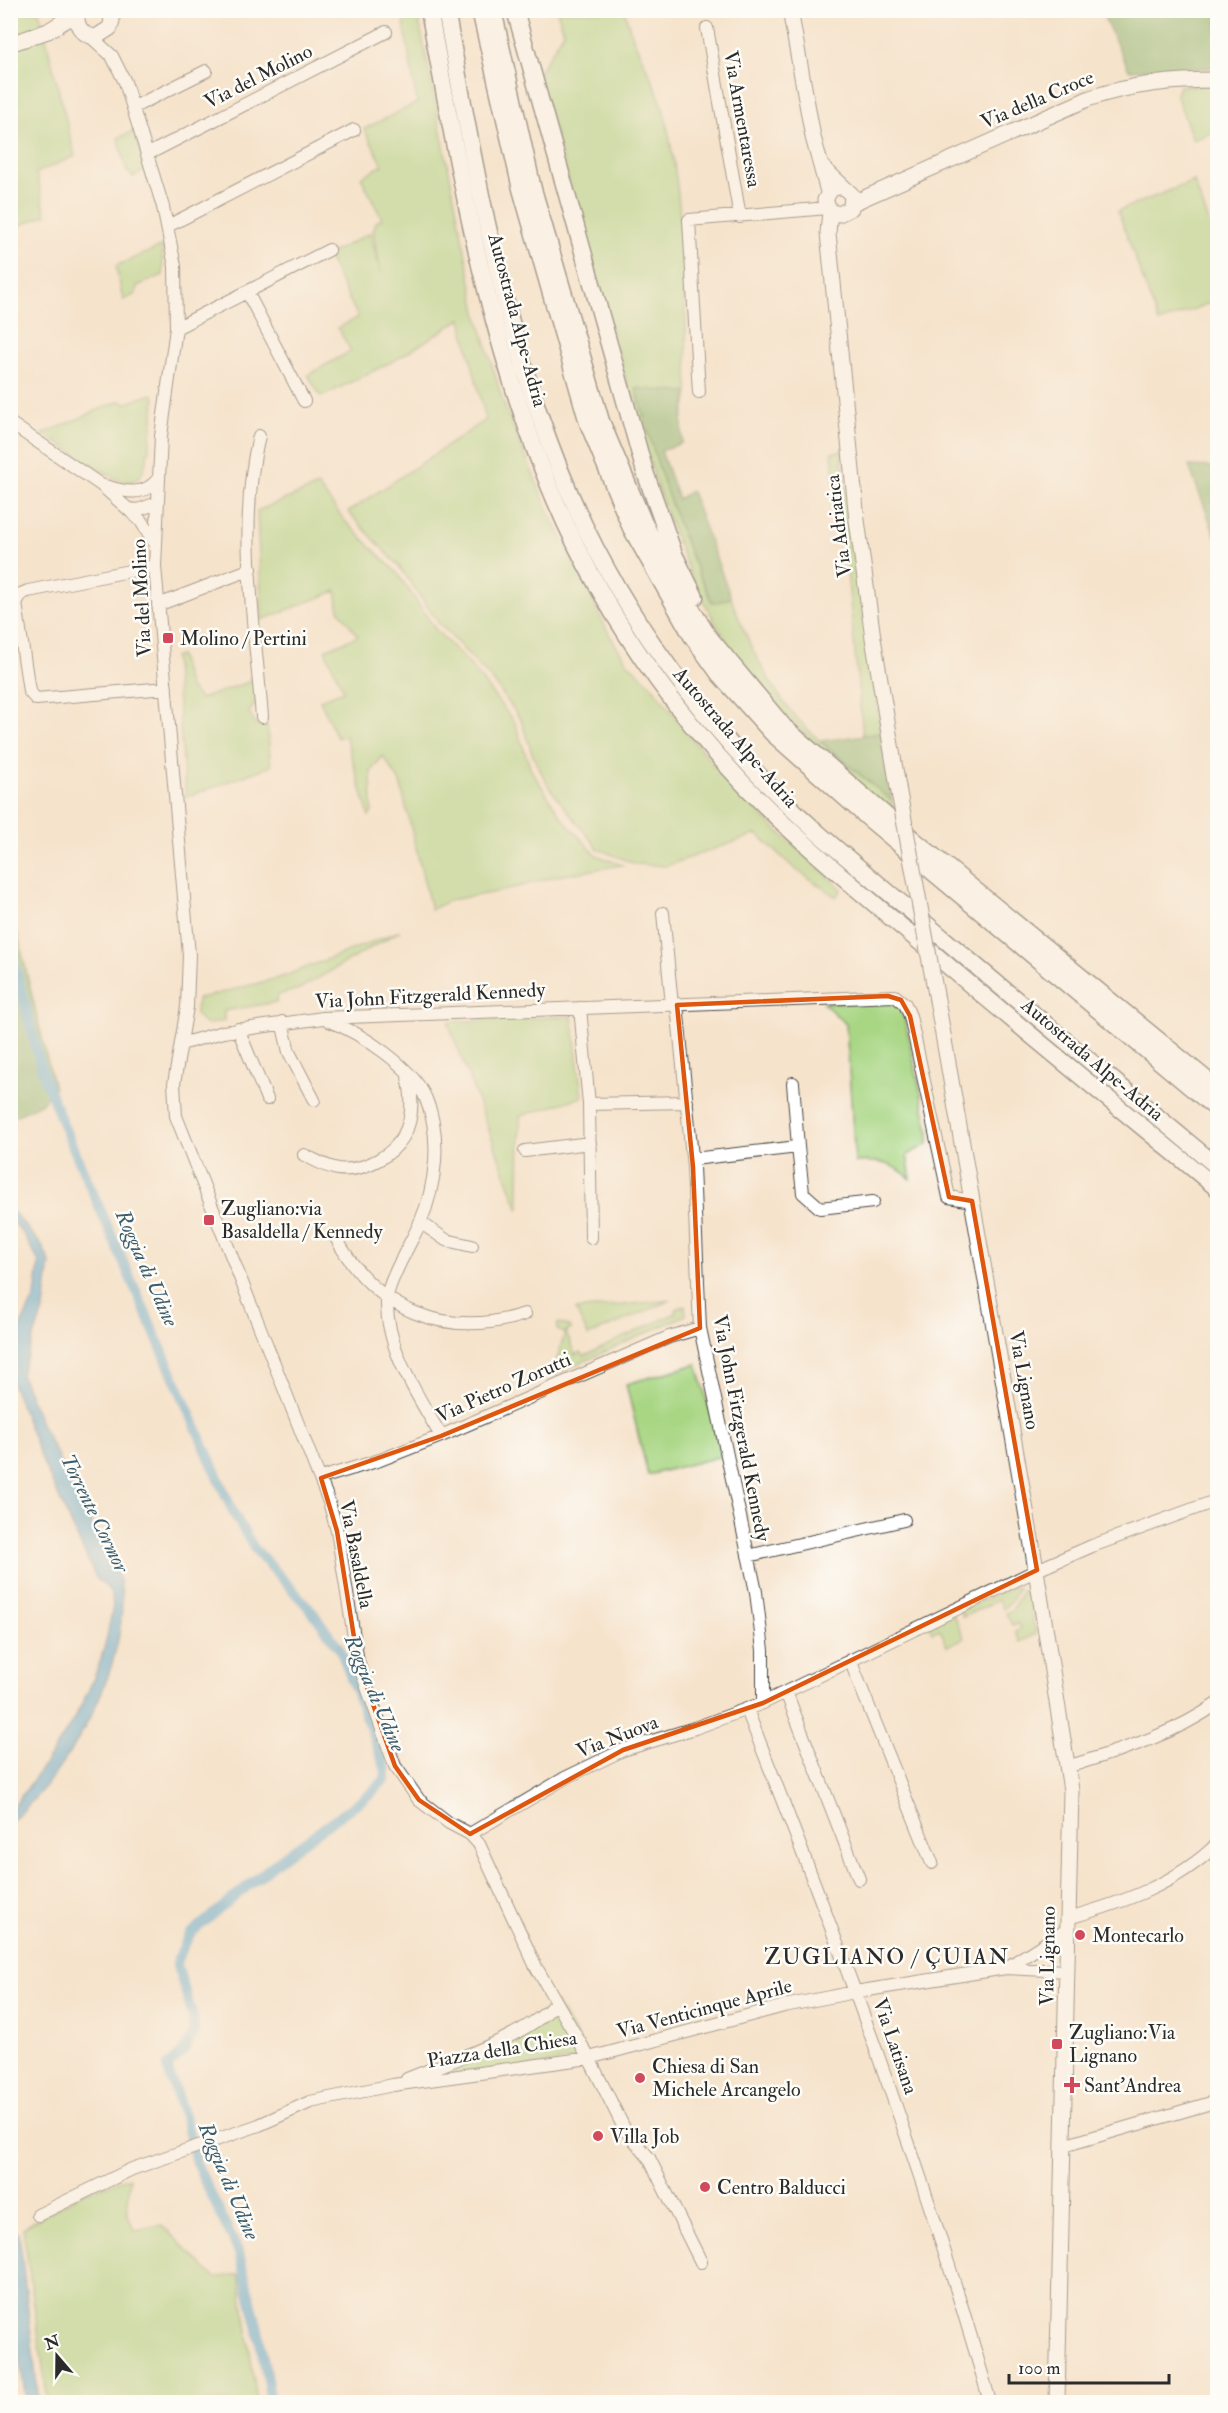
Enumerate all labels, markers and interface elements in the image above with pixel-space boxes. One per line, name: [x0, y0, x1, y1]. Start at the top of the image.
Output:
street label: Via del Molino: [200, 38, 317, 114]
street label: Via Armentaressa: [718, 49, 767, 190]
street label: Via della Croce: [977, 64, 1098, 135]
street label: Autostrada Alpe-Adria: [481, 230, 553, 411]
street label: Via Adriatica: [820, 472, 857, 579]
street label: Via del Molino: [126, 538, 157, 658]
place label: Molino / Pertini: [180, 626, 307, 651]
marker: Molino / Pertini: [161, 631, 175, 645]
street label: Autostrada Alpe-Adria: [666, 661, 804, 814]
street label: Via John Fitzgerald Kennedy: [314, 977, 547, 1014]
street label: Autostrada Alpe-Adria: [1015, 992, 1170, 1128]
place label: Zugliano:via Basaldella / Kennedy: [221, 1196, 384, 1244]
water label: Roggia di Udine: [108, 1205, 185, 1332]
marker: Zugliano:via Basaldella / Kennedy: [202, 1213, 216, 1227]
street label: Via John Fitzgerald Kennedy: [707, 1313, 776, 1545]
street label: Via Lignano: [1004, 1329, 1045, 1431]
street label: Via Pietro Zorutti: [432, 1346, 575, 1428]
water label: Torrente Cormor: [54, 1449, 135, 1578]
street label: Via Basaldella: [334, 1498, 379, 1611]
water label: Roggia di Udine: [337, 1630, 412, 1757]
street label: Via Nuova: [573, 1709, 662, 1764]
street label: Via Lignano: [1034, 1906, 1061, 2006]
place label: Montecarlo: [1092, 1923, 1184, 1948]
marker: Montecarlo: [1073, 1928, 1087, 1942]
district label: ZUGLIANO / ÇUIAN: [764, 1943, 1010, 1971]
street label: Via Venticinque Aprile: [614, 1973, 795, 2045]
street label: Via Latisana: [867, 1995, 924, 2098]
place label: Zugliano:Via Lignano: [1069, 2020, 1176, 2068]
street label: Piazza della Chiesa: [425, 2025, 580, 2074]
marker: Zugliano:Via Lignano: [1050, 2037, 1064, 2051]
place label: Chiesa di San Michele Arcangelo: [652, 2054, 801, 2102]
marker: Chiesa di San Michele Arcangelo: [633, 2071, 647, 2085]
place label: Sant'Andrea: [1084, 2073, 1182, 2098]
marker: Sant'Andrea: [1065, 2078, 1079, 2092]
water label: Roggia di Udine: [191, 2118, 266, 2245]
place label: Villa Job: [610, 2124, 679, 2149]
marker: Villa Job: [591, 2129, 605, 2143]
place label: Centro Balducci: [717, 2175, 846, 2200]
marker: Centro Balducci: [698, 2180, 712, 2194]
north arrow: [27, 2326, 87, 2386]
text: N: [41, 2331, 63, 2355]
scale bar: [1009, 2347, 1170, 2385]
text: 100 m: [1018, 2357, 1061, 2380]

